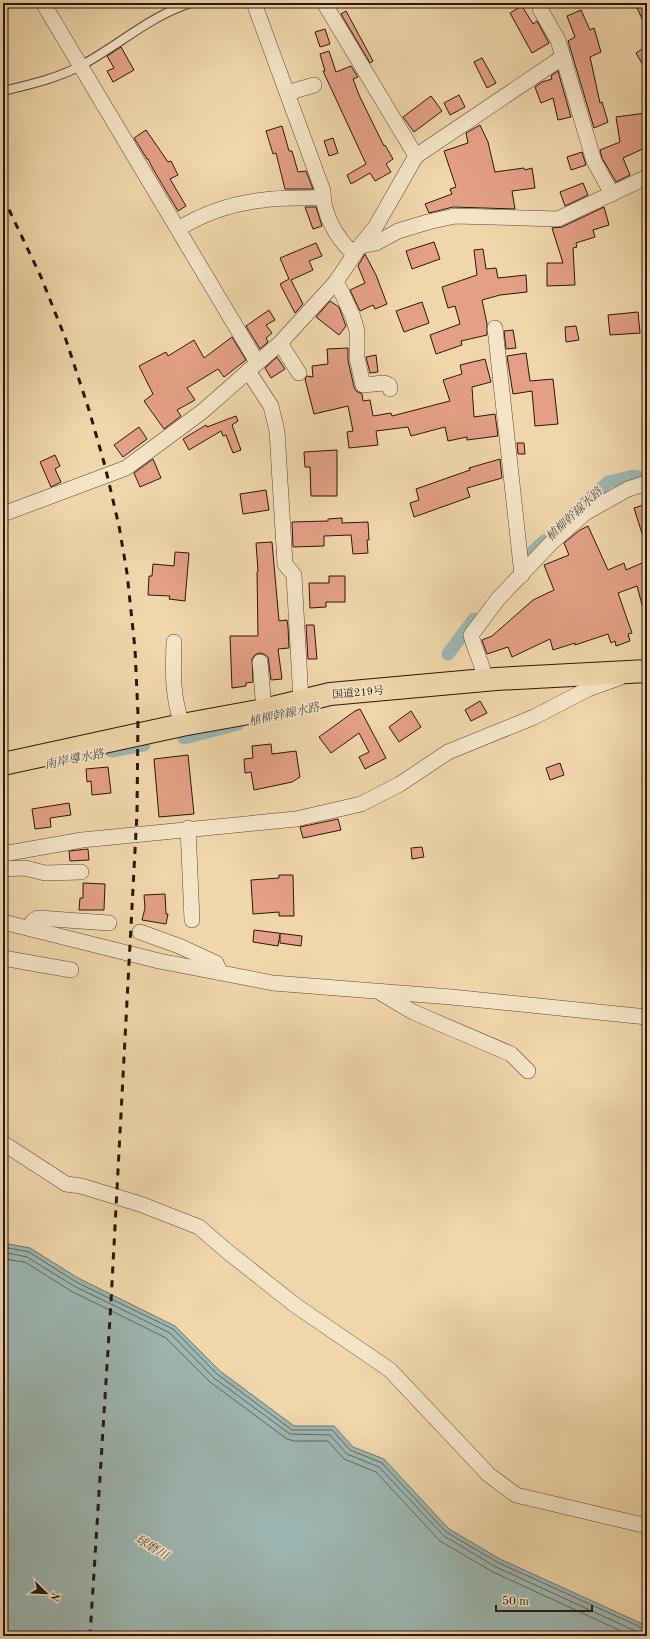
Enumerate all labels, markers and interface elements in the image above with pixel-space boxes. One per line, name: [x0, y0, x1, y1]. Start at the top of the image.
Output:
water label: 植柳幹線水路: [543, 484, 606, 544]
street label: 国道219号: [332, 684, 385, 701]
water label: 植柳幹線水路: [247, 699, 322, 728]
water label: 南岸導水路: [43, 746, 106, 772]
water label: 球磨川: [133, 1532, 173, 1563]
north arrow: [26, 1573, 66, 1613]
scale bar: [496, 1587, 592, 1613]
text: N: [47, 1590, 61, 1603]
text: 50 m: [502, 1595, 529, 1608]

